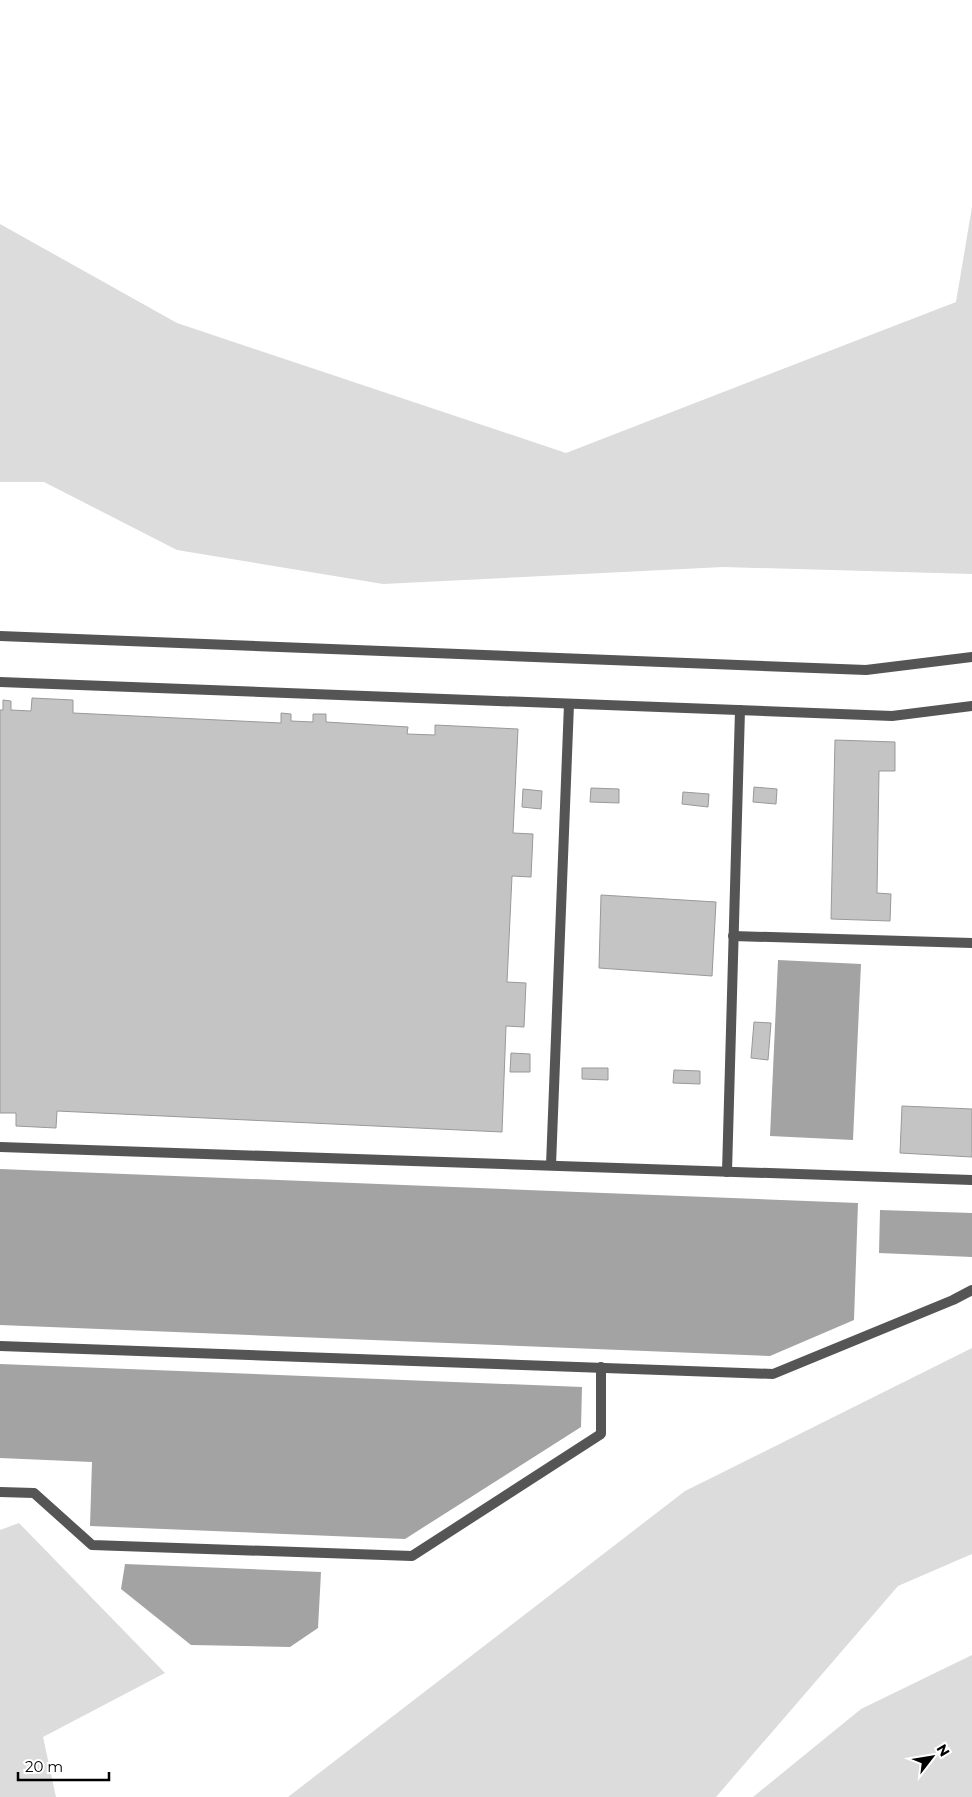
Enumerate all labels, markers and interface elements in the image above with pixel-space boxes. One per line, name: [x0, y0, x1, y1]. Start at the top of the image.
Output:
north arrow: [907, 1732, 957, 1782]
text: N: [933, 1741, 954, 1760]
scale bar: [18, 1750, 109, 1782]
text: 20 m: [25, 1757, 63, 1776]

